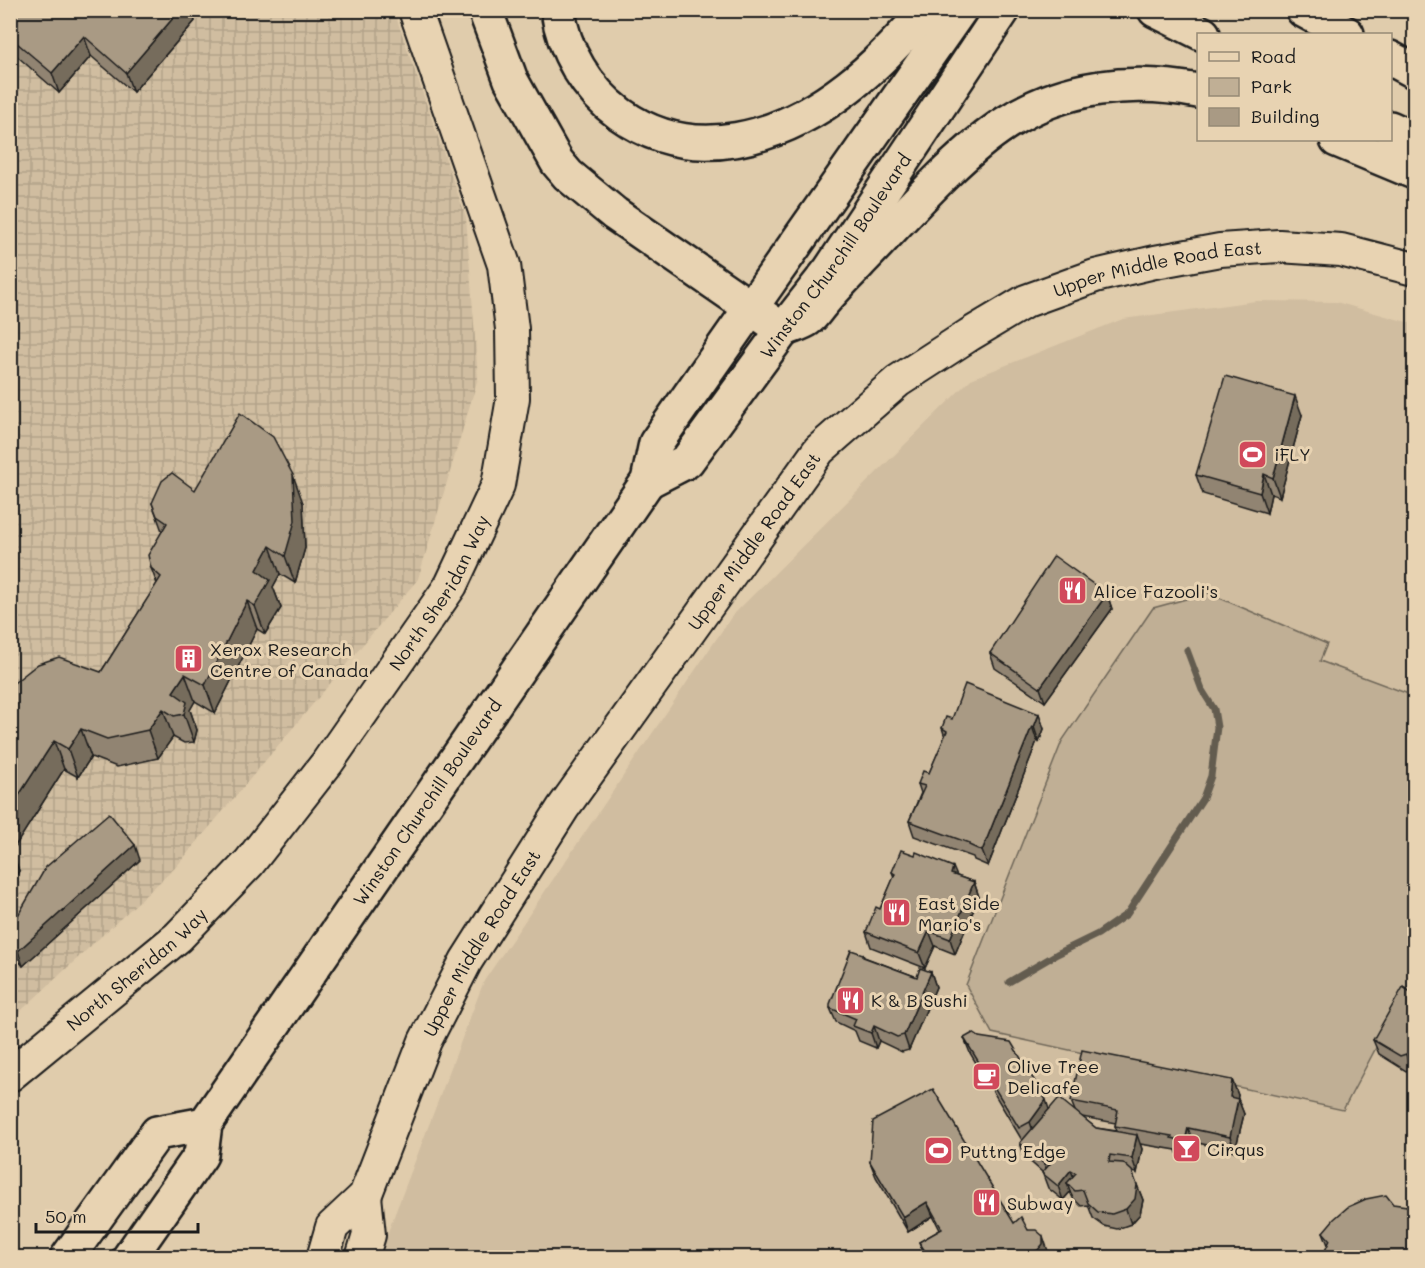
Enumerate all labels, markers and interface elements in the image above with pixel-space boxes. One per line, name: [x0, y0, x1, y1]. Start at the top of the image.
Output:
legend: [1197, 33, 1392, 141]
text: Road: [1251, 44, 1296, 68]
text: Park: [1251, 74, 1292, 98]
text: Building: [1251, 104, 1319, 128]
street label: Winston Churchill Boulevard: [754, 149, 916, 363]
street label: Upper Middle Road East: [1050, 235, 1262, 302]
sports icon: iFLY: [1237, 438, 1269, 470]
place label: iFLY: [1274, 442, 1311, 466]
street label: Upper Middle Road East: [682, 447, 826, 635]
street label: North Sheridan Way: [383, 511, 494, 675]
restaurant icon: Alice Fazooli's: [1056, 575, 1088, 607]
place label: Alice Fazooli's: [1093, 579, 1218, 603]
place label: Xerox Research Centre of Canada: [210, 637, 369, 682]
building icon: Xerox Research Centre of Canada: [173, 643, 205, 675]
street label: Winston Churchill Boulevard: [347, 694, 507, 910]
street label: Upper Middle Road East: [417, 845, 546, 1041]
place label: East Side Mario's: [918, 891, 1000, 936]
restaurant icon: East Side Mario's: [881, 897, 913, 929]
street label: North Sheridan Way: [61, 902, 212, 1036]
restaurant icon: K & B Sushi: [834, 984, 866, 1016]
place label: K & B Sushi: [871, 988, 968, 1012]
place label: Olive Tree Delicafe: [1007, 1054, 1099, 1099]
cafe icon: Olive Tree Delicafe: [970, 1060, 1002, 1092]
bar icon: Cirqus: [1170, 1133, 1202, 1165]
sports icon: Puttng Edge: [923, 1135, 955, 1167]
place label: Cirqus: [1207, 1137, 1265, 1161]
place label: Puttng Edge: [960, 1139, 1066, 1163]
restaurant icon: Subway: [970, 1187, 1002, 1219]
place label: Subway: [1007, 1191, 1073, 1215]
scale bar: [36, 1196, 198, 1234]
text: 50 m: [45, 1204, 87, 1228]

